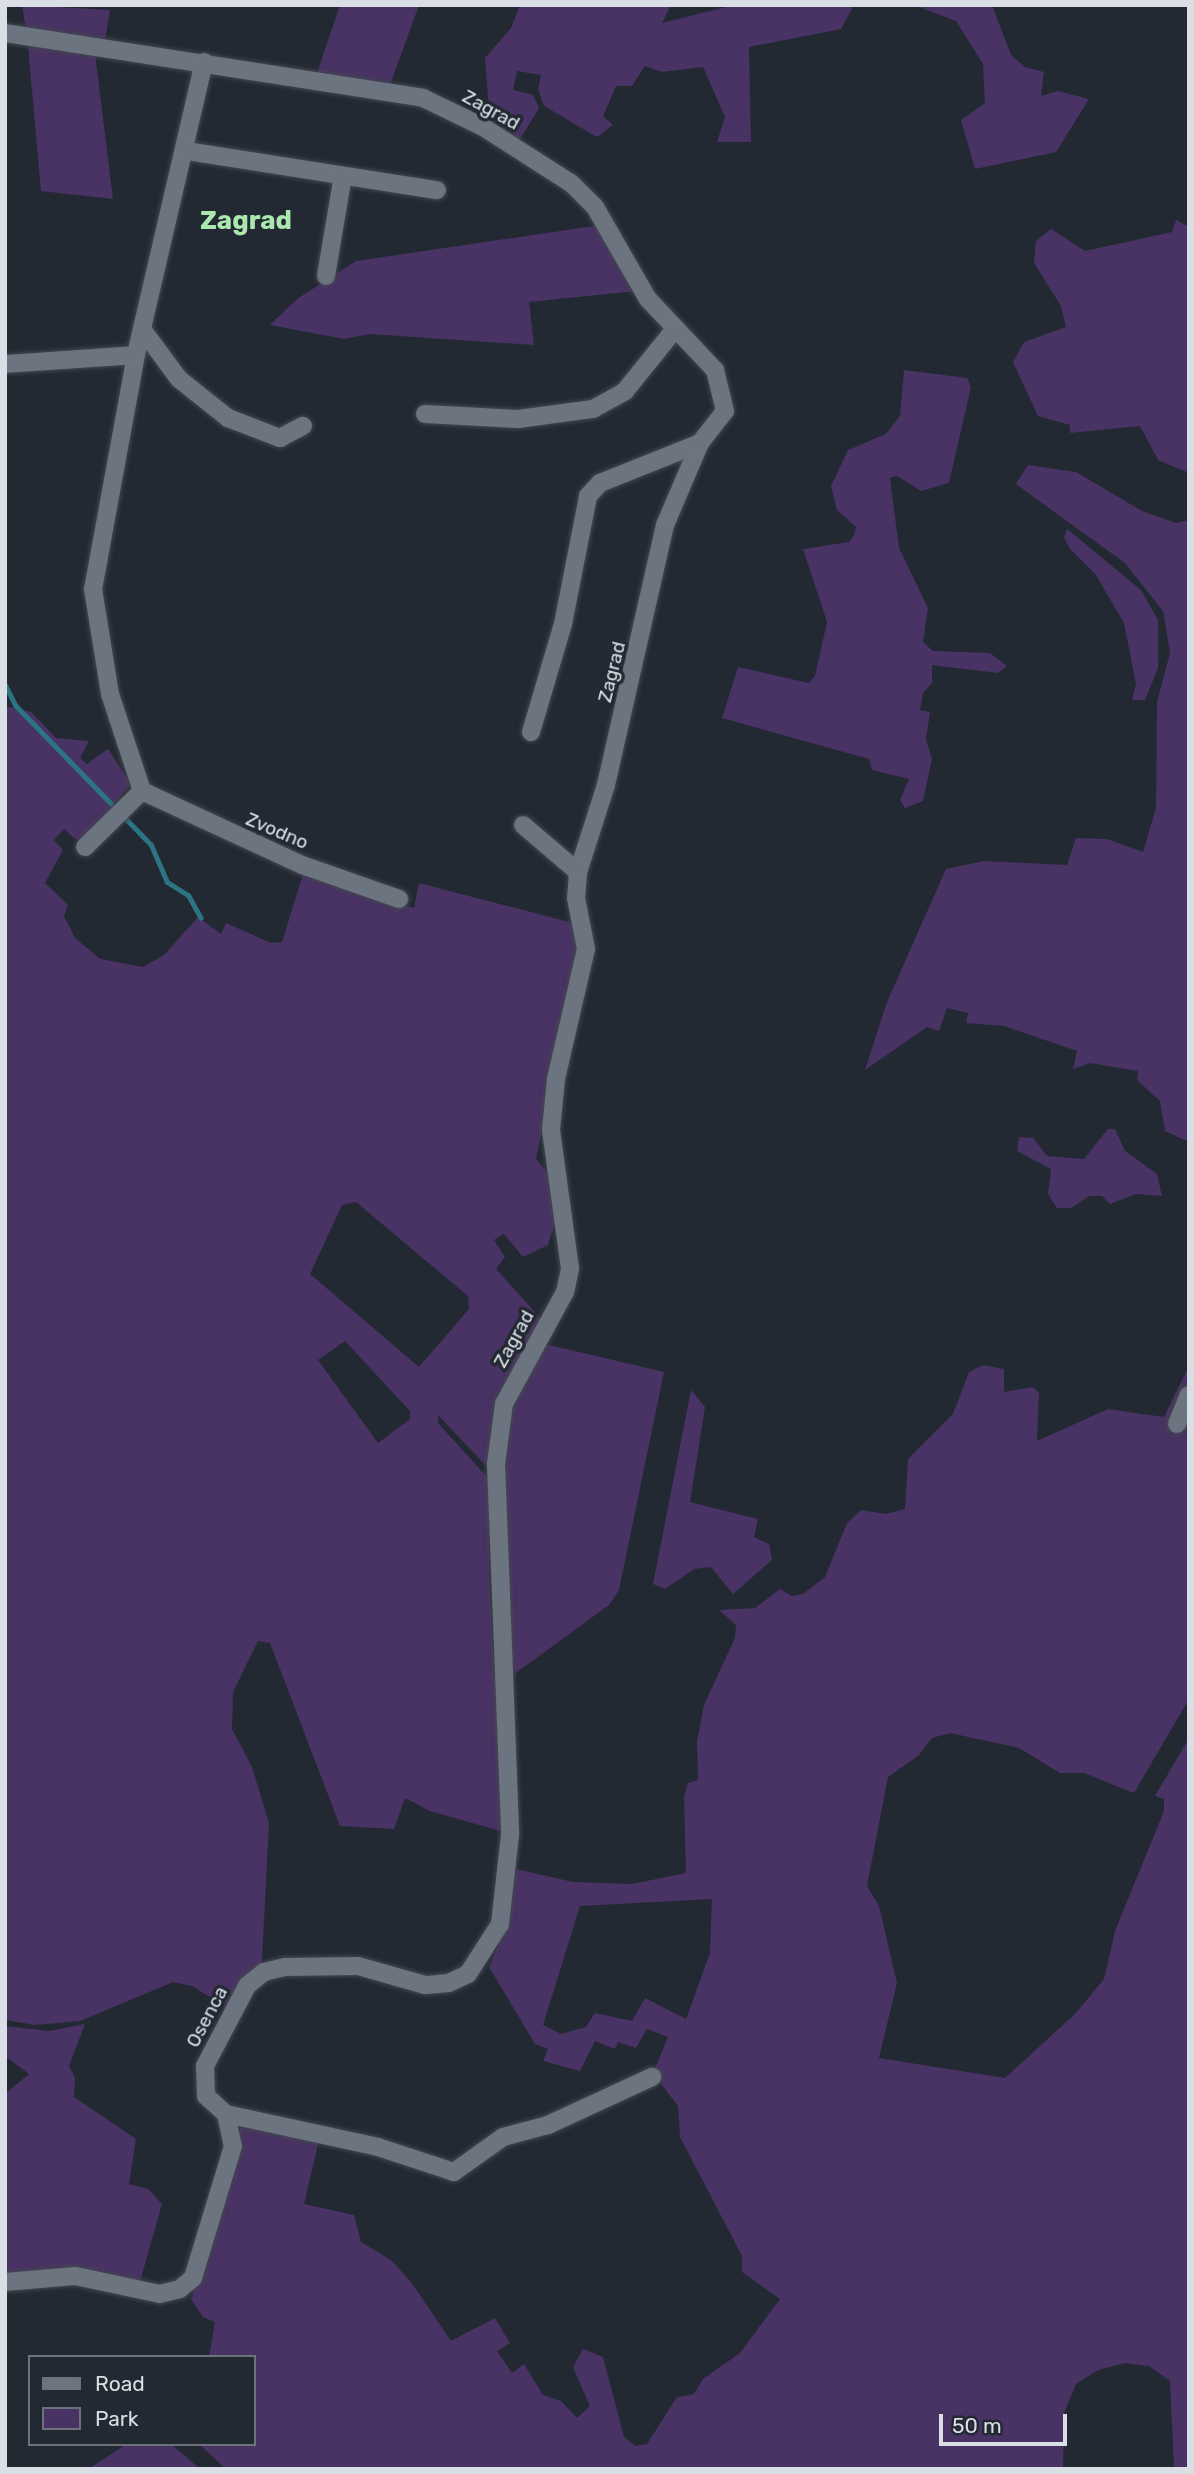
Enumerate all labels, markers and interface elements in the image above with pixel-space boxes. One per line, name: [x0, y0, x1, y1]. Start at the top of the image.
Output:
street label: Zagrad: [458, 85, 524, 135]
district label: Zagrad: [200, 205, 292, 237]
street label: Zagrad: [593, 639, 631, 705]
street label: Zvodno: [242, 808, 312, 854]
street label: Zagrad: [489, 1306, 539, 1372]
street label: Osenca: [182, 1983, 232, 2051]
legend: [28, 2355, 256, 2446]
text: Road: [95, 2371, 145, 2396]
scale bar: [942, 2400, 1070, 2444]
text: Park: [95, 2406, 139, 2431]
text: 50 m: [952, 2413, 1002, 2438]

